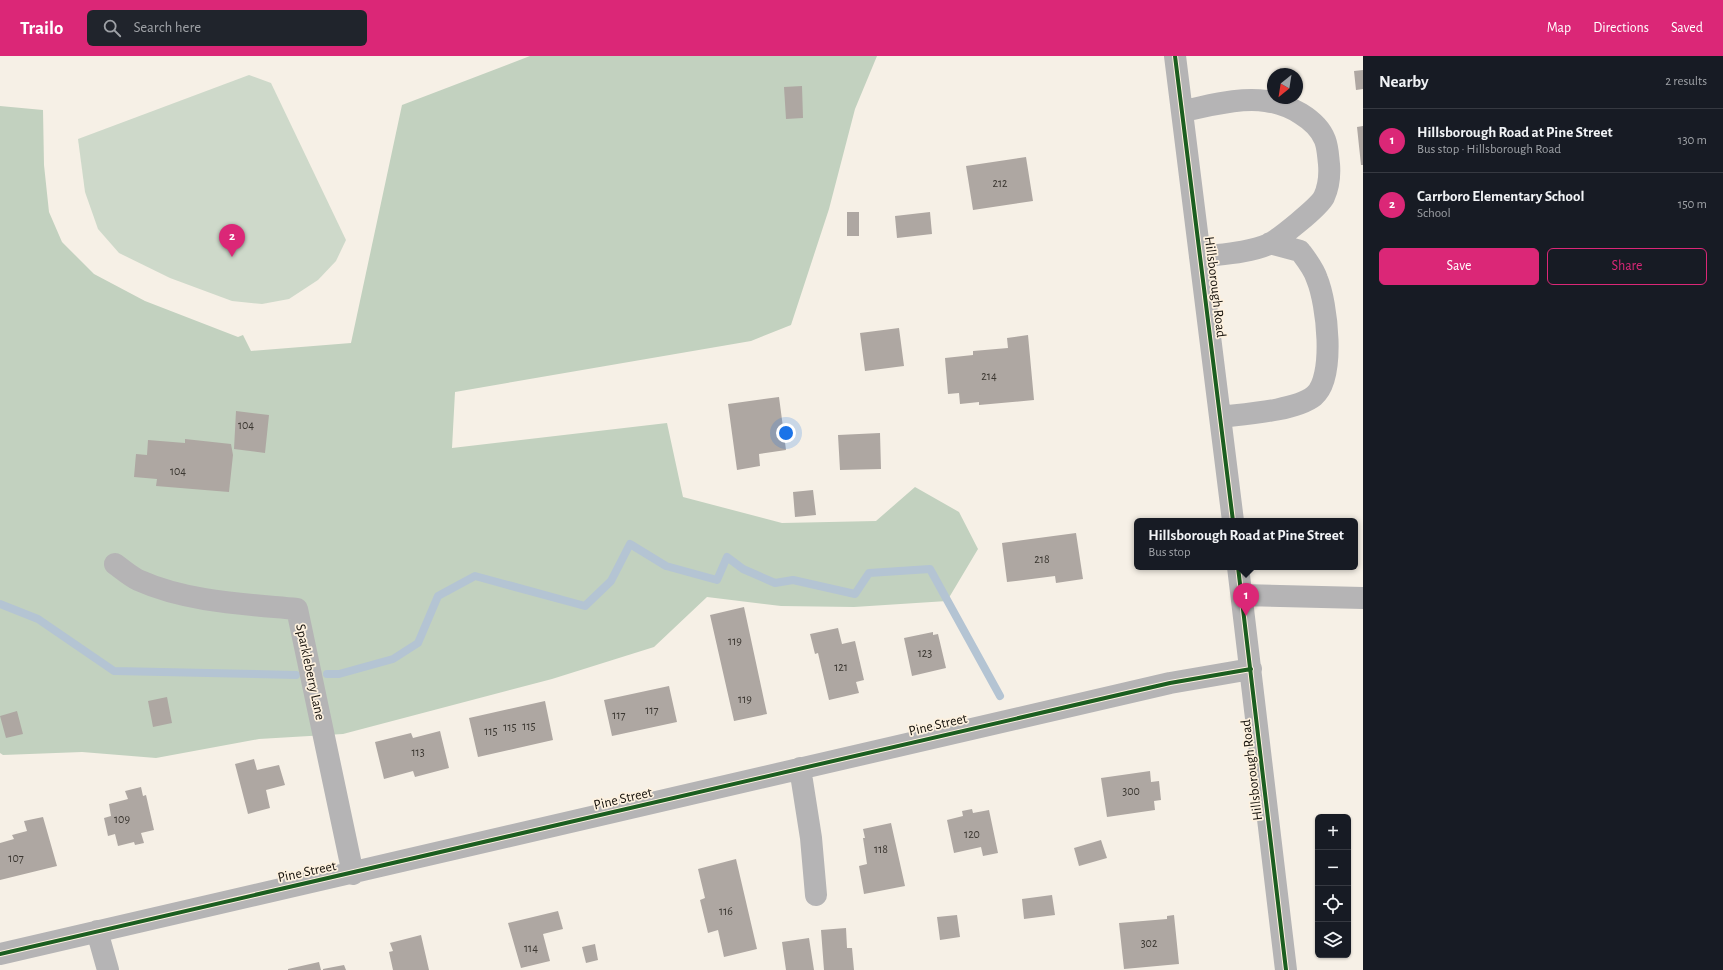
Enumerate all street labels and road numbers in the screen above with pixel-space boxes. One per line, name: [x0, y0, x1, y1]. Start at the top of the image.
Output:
street label: Hillsborough Road: [1202, 236, 1228, 338]
street label: Sparkleberry Lane: [293, 623, 327, 721]
street label: Pine Street: [907, 711, 969, 739]
street label: Hillsborough Road: [1239, 719, 1265, 821]
street label: Pine Street: [592, 785, 654, 813]
street label: Pine Street: [276, 859, 338, 885]

